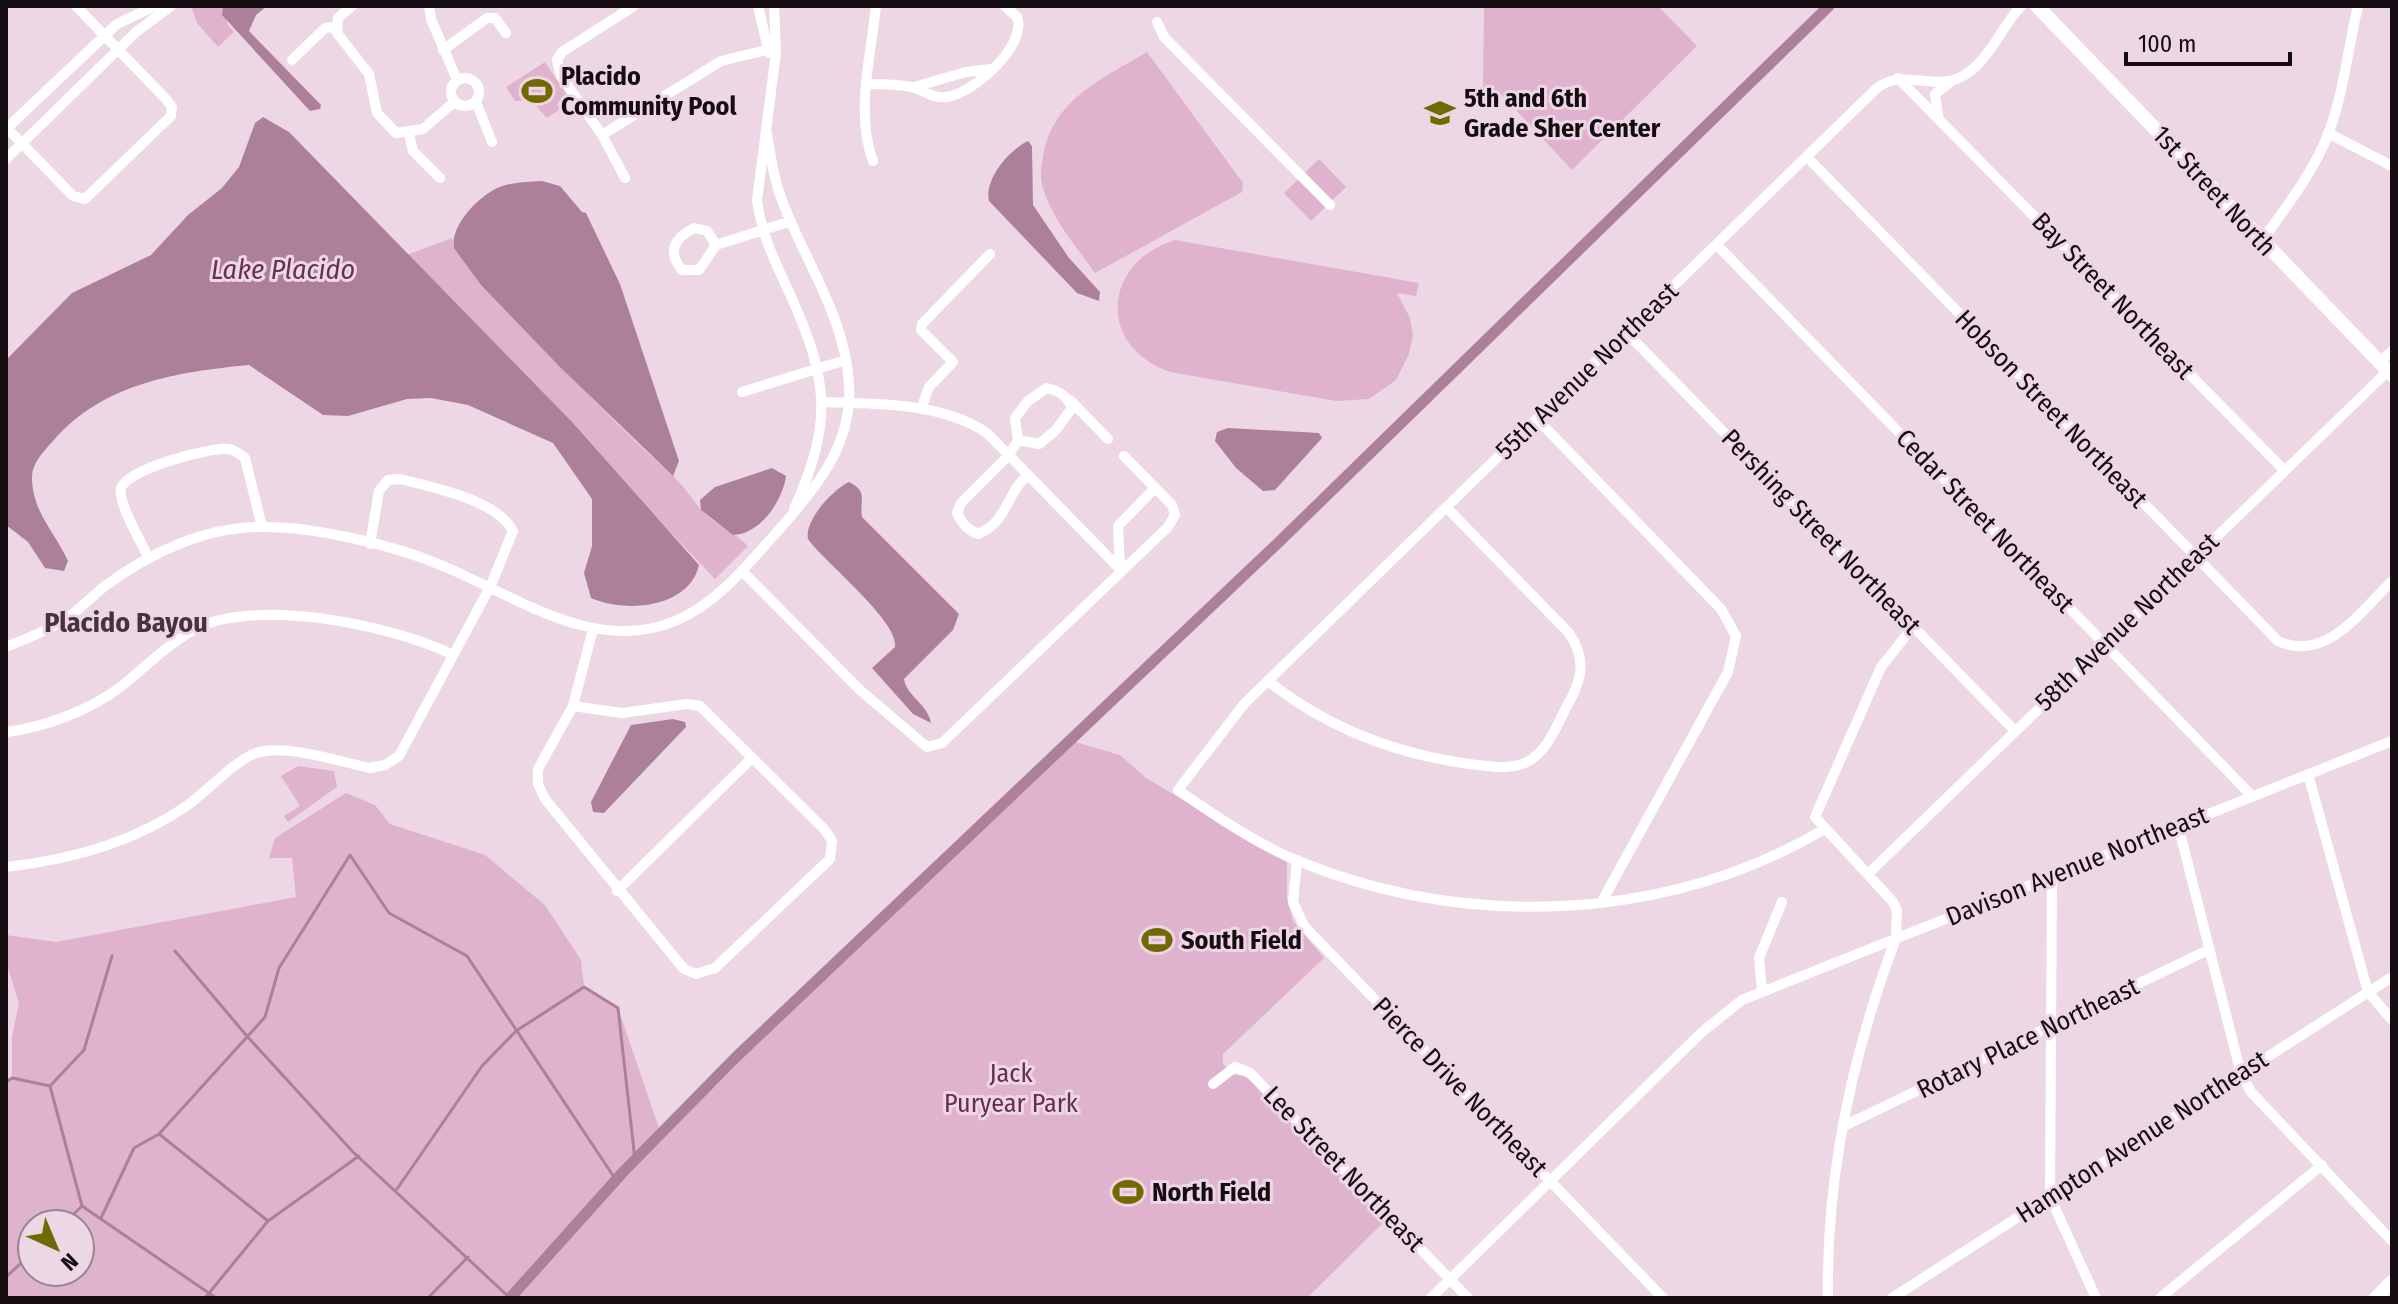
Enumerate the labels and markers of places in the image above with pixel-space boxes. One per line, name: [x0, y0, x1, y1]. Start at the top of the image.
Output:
place label: Placido Community Pool: [561, 61, 738, 122]
sports icon: Placido Community Pool: [520, 74, 554, 108]
place label: 5th and 6th Grade Sher Center: [1464, 83, 1661, 144]
school or university icon: 5th and 6th Grade Sher Center: [1423, 96, 1457, 130]
sports icon: South Field: [1140, 923, 1174, 957]
place label: South Field: [1181, 925, 1302, 956]
sports icon: North Field: [1111, 1175, 1145, 1209]
place label: North Field: [1152, 1177, 1271, 1208]

